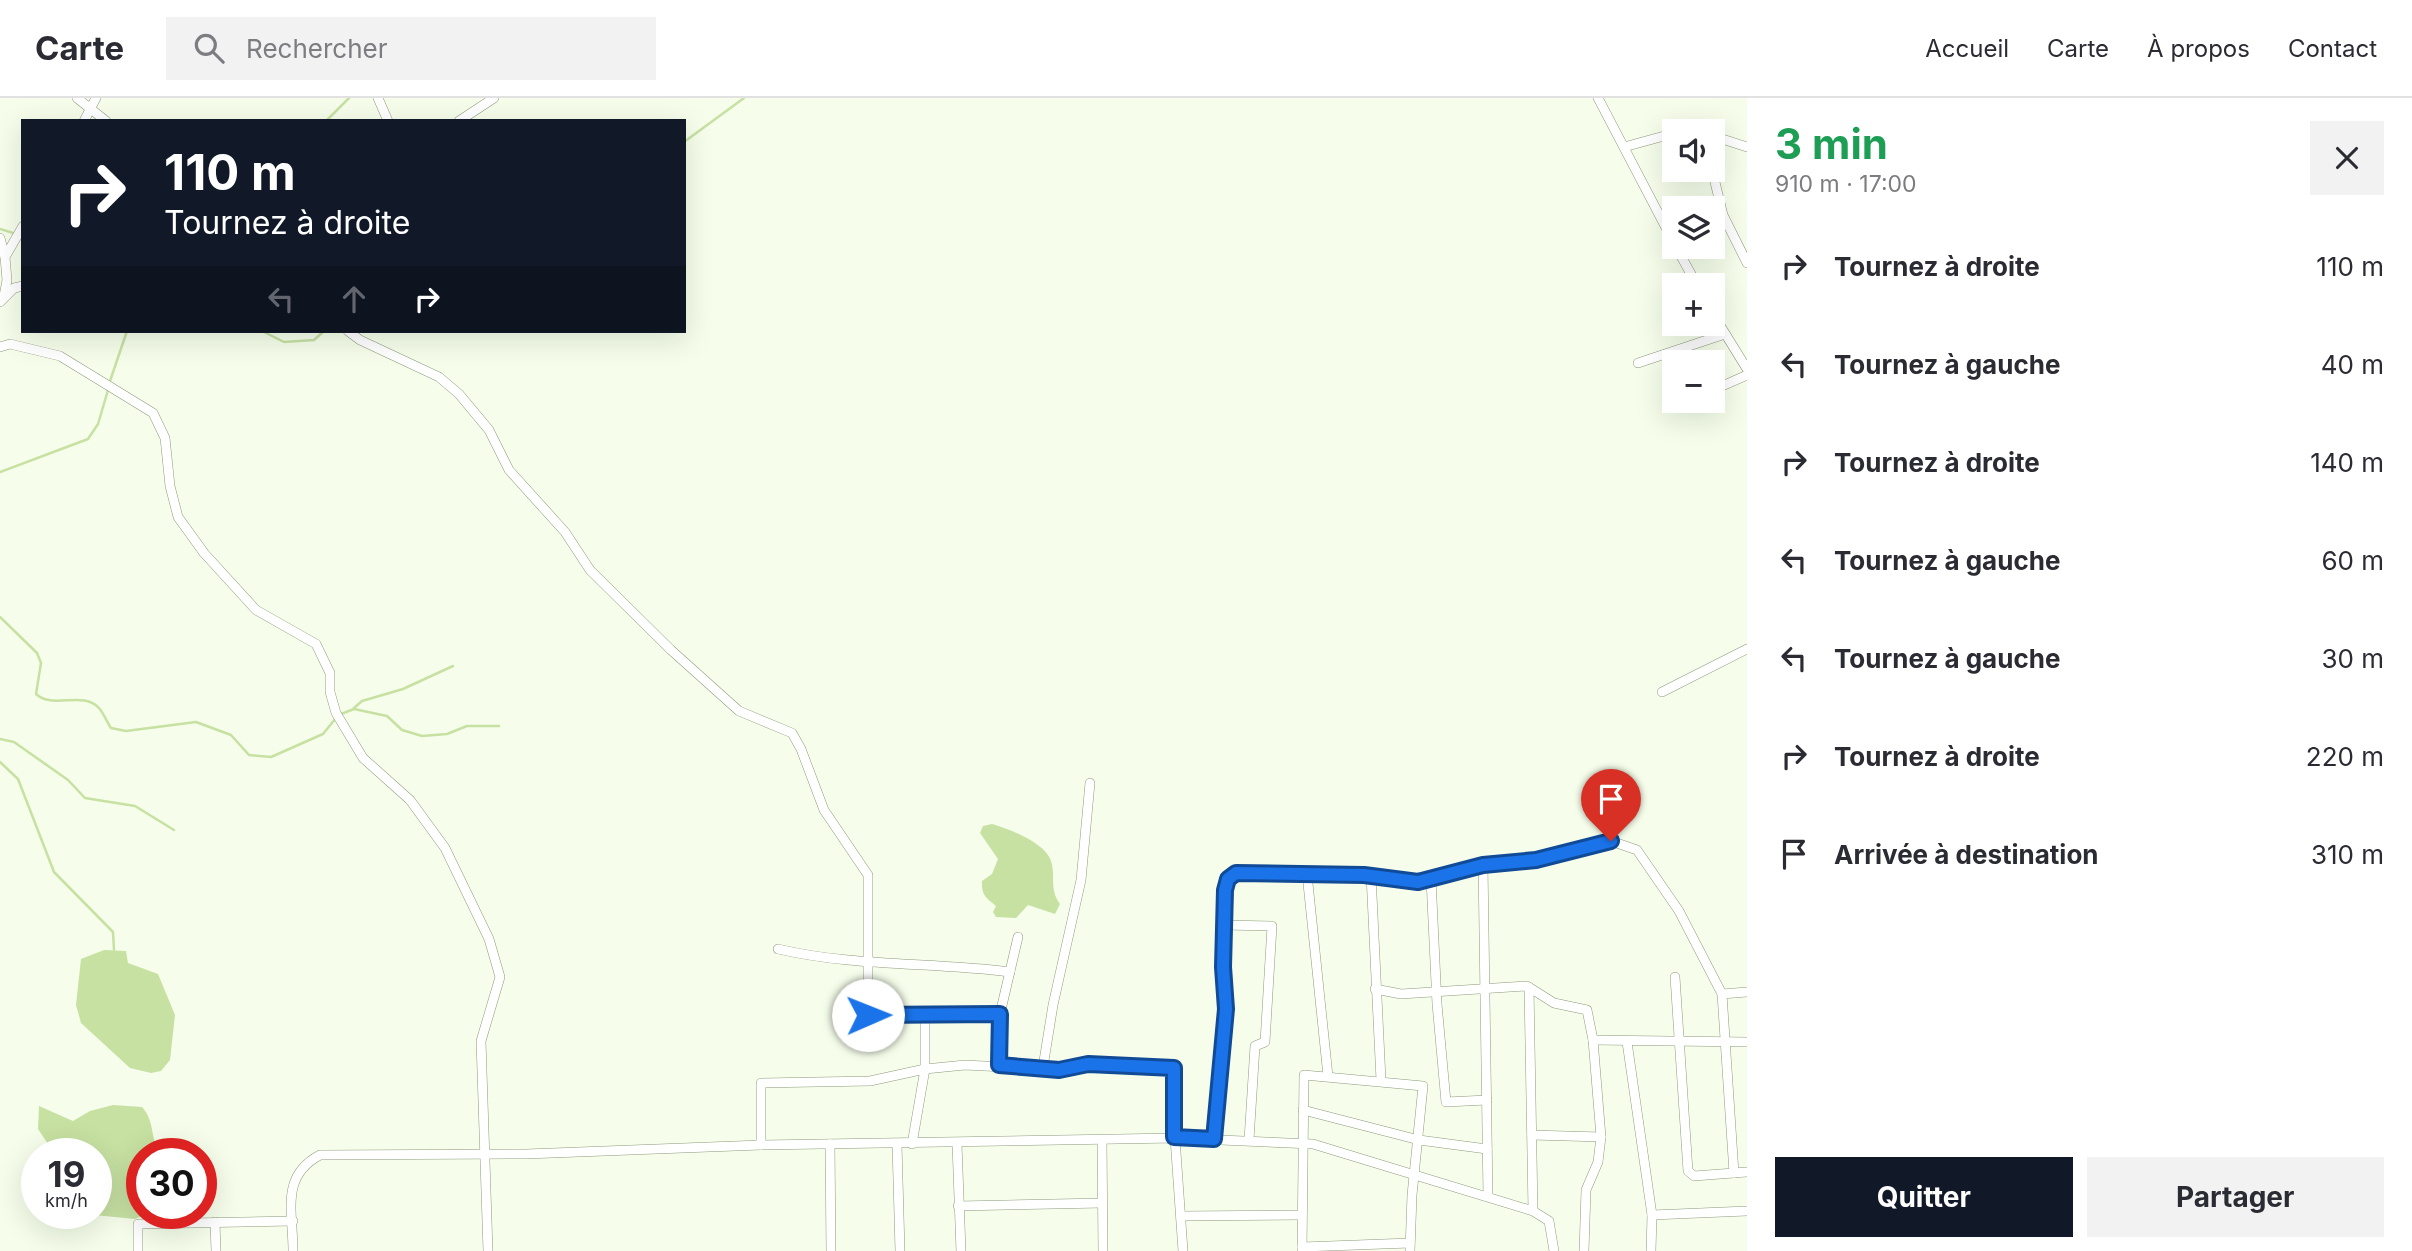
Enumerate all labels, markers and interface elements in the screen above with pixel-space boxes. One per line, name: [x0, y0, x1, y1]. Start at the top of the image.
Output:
search box: [166, 17, 656, 80]
text: Carte: [35, 28, 124, 68]
icon: search: [190, 29, 228, 67]
text: Rechercher: [246, 33, 388, 64]
text: Accueil: [1925, 34, 2009, 63]
text: Carte: [2047, 34, 2109, 63]
text: À propos: [2147, 34, 2250, 63]
text: Contact: [2288, 34, 2377, 63]
text: 3 min: [1775, 118, 1888, 169]
map controls: [1662, 119, 1725, 413]
button: sound: [1662, 119, 1725, 182]
button: close: [2310, 121, 2384, 195]
text: 110 m: [164, 143, 296, 202]
icon: right: [49, 147, 140, 238]
text: 910 m · 17:00: [1775, 170, 1917, 198]
button: layers: [1662, 196, 1725, 259]
text: Tournez à droite: [164, 203, 410, 242]
icon: right: [1775, 247, 1813, 285]
text: Tournez à droite: [1834, 251, 2040, 282]
text: 110 m: [2316, 251, 2384, 282]
button: +: [1662, 273, 1725, 336]
icon: left: [262, 280, 300, 318]
icon: ahead: [335, 280, 373, 318]
icon: right: [408, 280, 446, 318]
icon: left: [1775, 345, 1813, 383]
text: Tournez à gauche: [1834, 349, 2060, 380]
text: 40 m: [2321, 349, 2384, 380]
button: −: [1662, 350, 1725, 413]
icon: right: [1775, 443, 1813, 481]
text: Tournez à droite: [1834, 447, 2040, 478]
text: 140 m: [2310, 447, 2384, 478]
icon: left: [1775, 541, 1813, 579]
text: Tournez à gauche: [1834, 545, 2060, 576]
text: 60 m: [2321, 545, 2384, 576]
icon: left: [1775, 639, 1813, 677]
text: Tournez à gauche: [1834, 643, 2060, 674]
text: 30 m: [2321, 643, 2384, 674]
icon: right: [1775, 737, 1813, 775]
text: Tournez à droite: [1834, 741, 2040, 772]
text: 220 m: [2306, 741, 2384, 772]
pin: [1581, 769, 1641, 841]
icon: arrive: [1592, 780, 1630, 818]
icon: arrive: [1775, 835, 1813, 873]
text: Arrivée à destination: [1834, 839, 2099, 870]
text: 310 m: [2311, 839, 2384, 870]
position arrow: [831, 978, 905, 1052]
speed limit sign: 30: [126, 1138, 217, 1229]
text: 19: [48, 1153, 85, 1195]
button: Quitter: [1775, 1157, 2073, 1237]
button: Partager: [2087, 1157, 2384, 1237]
text: km/h: [45, 1190, 88, 1211]

